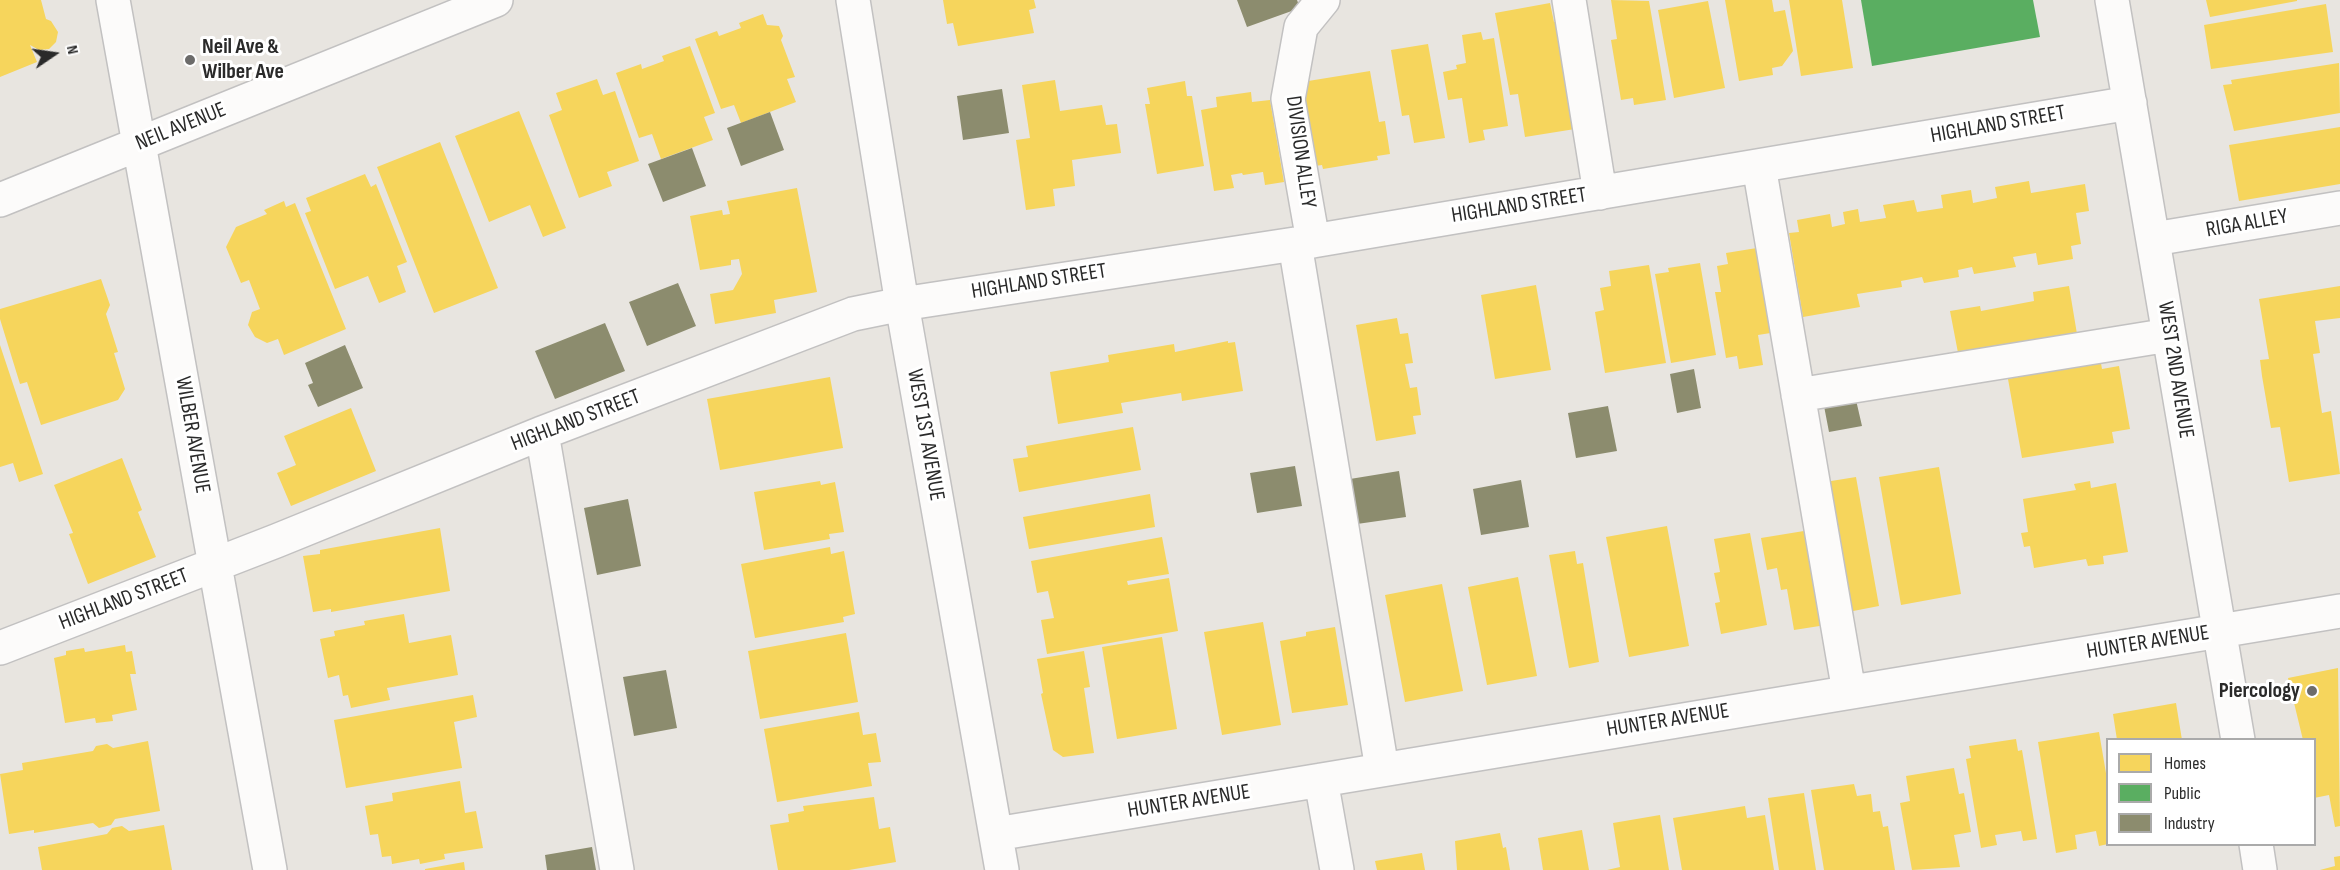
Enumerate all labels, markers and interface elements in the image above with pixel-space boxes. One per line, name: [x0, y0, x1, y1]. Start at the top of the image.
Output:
north arrow: [24, 24, 84, 84]
place label: Neil Ave & Wilber Ave: [202, 34, 284, 86]
text: N: [62, 44, 82, 56]
marker: Neil Ave & Wilber Ave: [183, 53, 197, 67]
street label: DIVISION ALLEY: [1279, 94, 1321, 210]
street label: NEIL AVENUE: [132, 97, 230, 157]
street label: HIGHLAND STREET: [1928, 100, 2068, 150]
street label: HIGHLAND STREET: [1449, 182, 1589, 230]
street label: RIGA ALLEY: [2204, 204, 2290, 244]
street label: HIGHLAND STREET: [969, 258, 1109, 306]
street label: WEST 2ND AVENUE: [2151, 299, 2199, 441]
street label: WEST 1ST AVENUE: [900, 367, 950, 503]
street label: WILBER AVENUE: [169, 374, 215, 496]
street label: HIGHLAND STREET: [508, 384, 644, 458]
street label: HIGHLAND STREET: [56, 563, 192, 637]
street label: HUNTER AVENUE: [2085, 620, 2211, 666]
place label: Piercology: [2219, 678, 2300, 704]
marker: Piercology: [2305, 684, 2319, 698]
street label: HUNTER AVENUE: [1605, 698, 1731, 744]
legend: [2106, 738, 2316, 846]
text: Homes: [2164, 753, 2206, 774]
street label: HUNTER AVENUE: [1126, 779, 1252, 825]
text: Public: [2164, 783, 2201, 804]
text: Industry: [2164, 813, 2215, 834]

